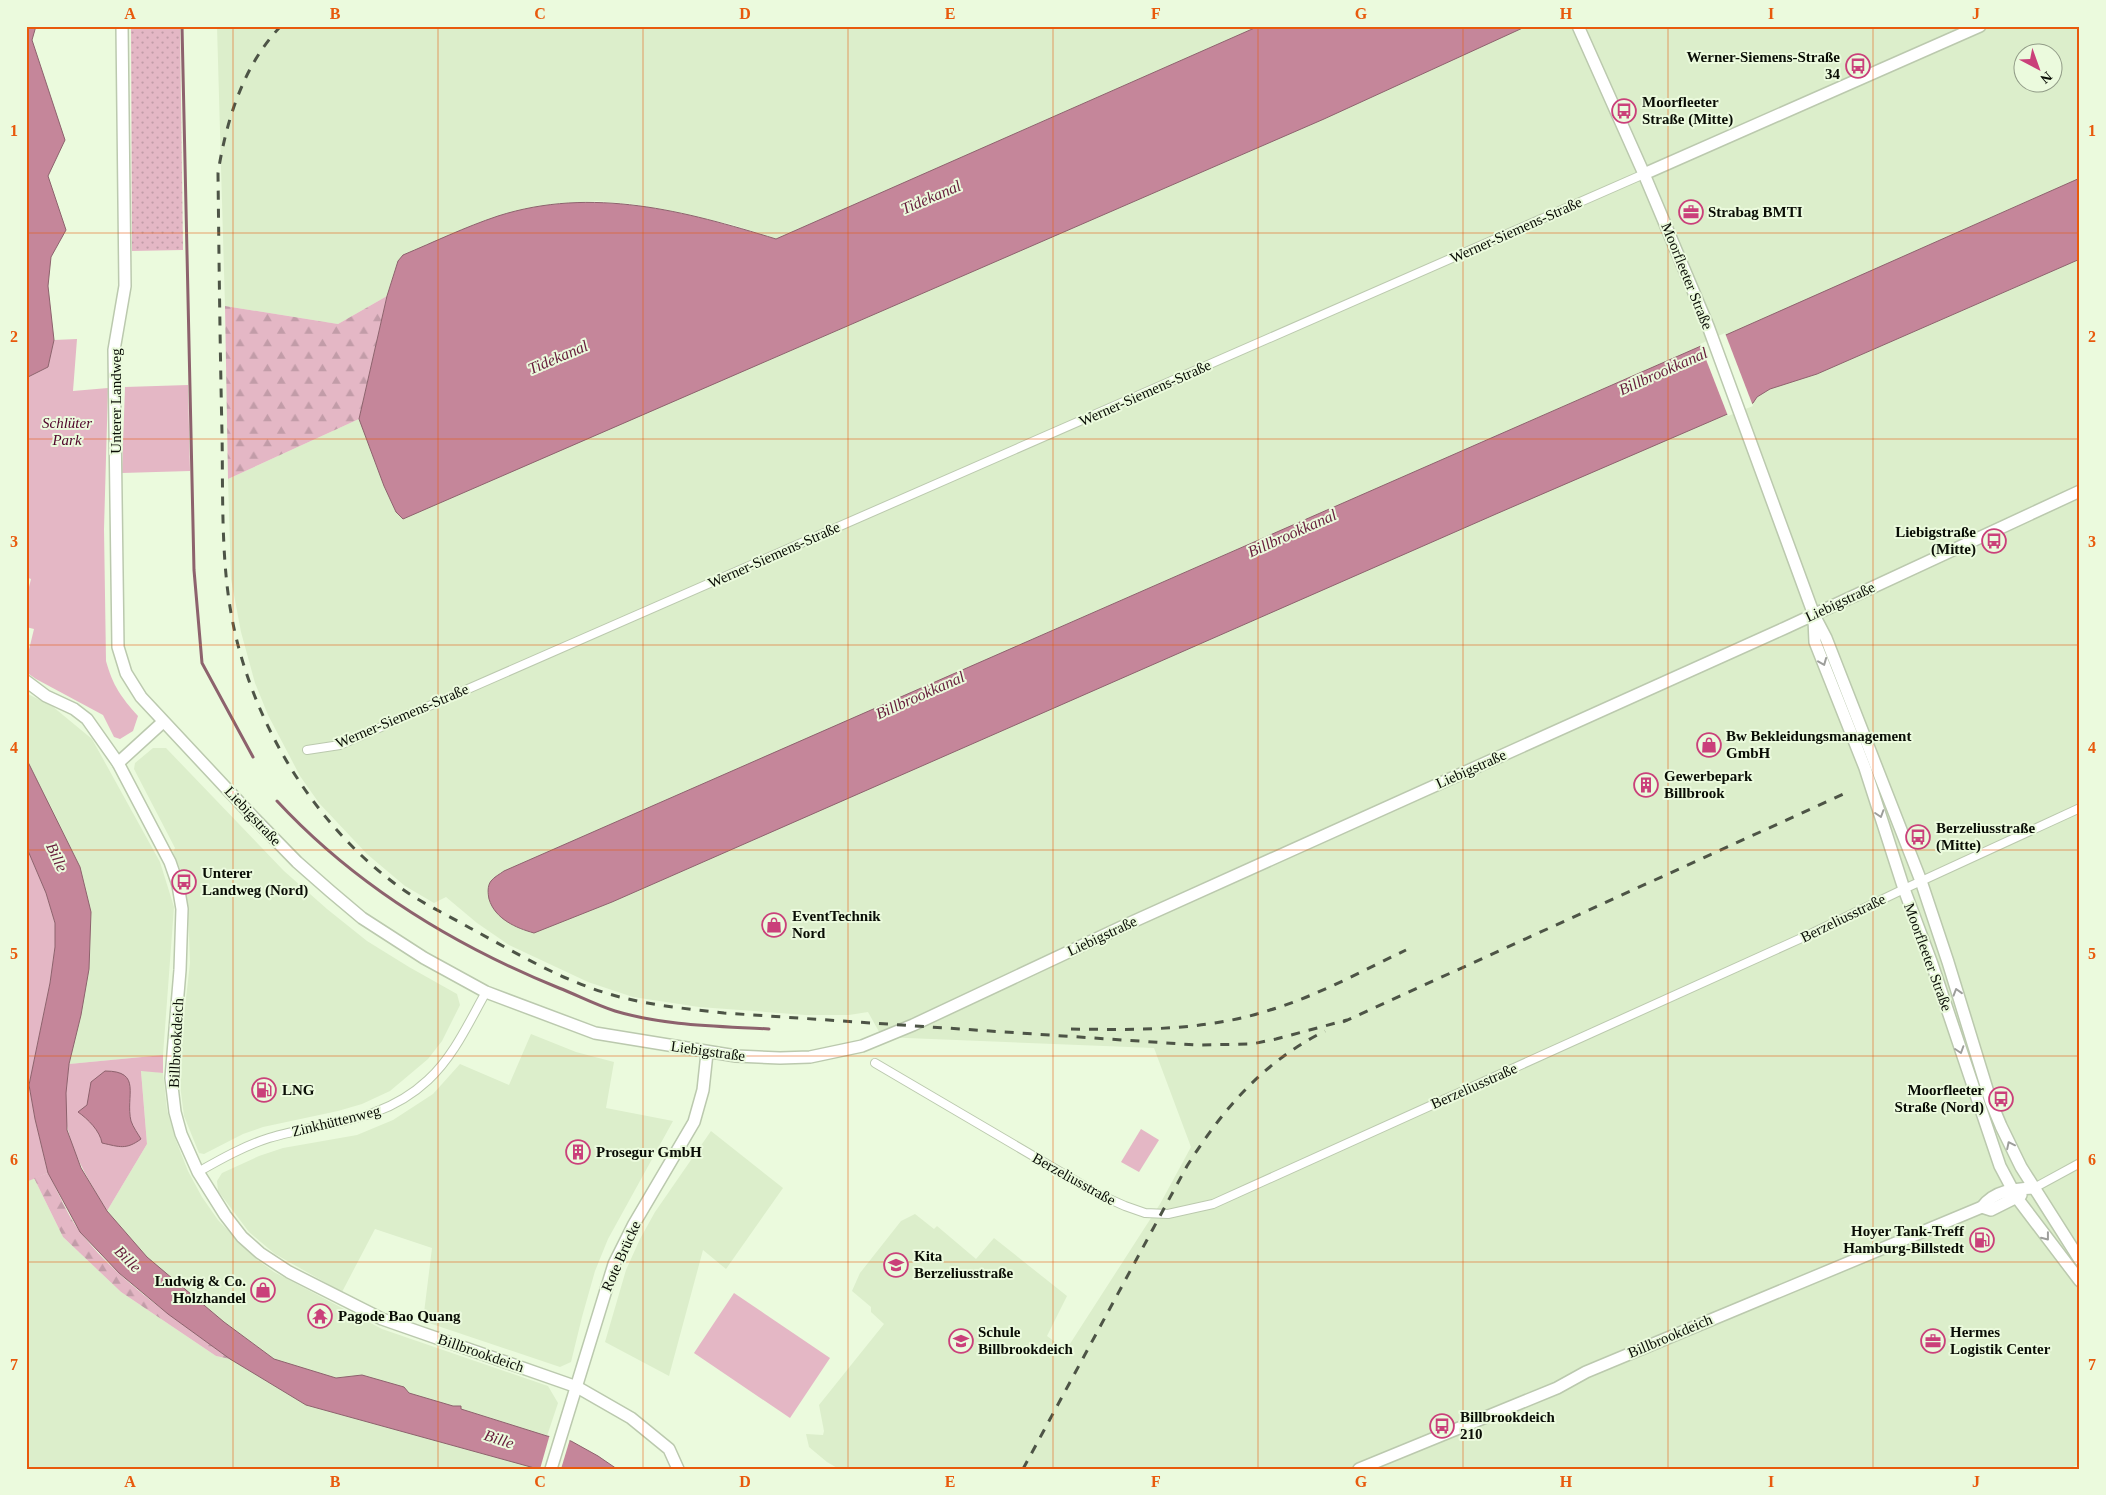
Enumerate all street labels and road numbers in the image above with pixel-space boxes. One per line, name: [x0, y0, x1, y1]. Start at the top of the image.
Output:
street label: Werner-Siemens-Straße: [1448, 194, 1585, 266]
street label: Moorfleeter Straße: [1658, 220, 1716, 332]
street label: Unterer Landweg: [108, 348, 124, 454]
street label: Werner-Siemens-Straße: [1077, 357, 1214, 429]
street label: Werner-Siemens-Straße: [706, 519, 843, 591]
street label: Liebigstraße: [1803, 579, 1878, 625]
street label: Werner-Siemens-Straße: [333, 681, 471, 751]
street label: Liebigstraße: [1433, 746, 1509, 792]
street label: Liebigstraße: [222, 783, 285, 849]
street label: Berzeliusstraße: [1798, 890, 1888, 945]
street label: Moorfleeter Straße: [1901, 901, 1955, 1013]
street label: Liebigstraße: [1065, 913, 1140, 959]
street label: Billbrookdeich: [166, 997, 186, 1088]
street label: Liebigstraße: [670, 1038, 747, 1064]
street label: Berzeliusstraße: [1429, 1060, 1520, 1112]
street label: Zinkhüttenweg: [290, 1102, 382, 1140]
street label: Berzeliusstraße: [1030, 1150, 1119, 1209]
street label: Rote Brücke: [598, 1218, 644, 1294]
street label: Billbrookdeich: [1625, 1311, 1715, 1361]
street label: Billbrookdeich: [436, 1331, 527, 1375]

